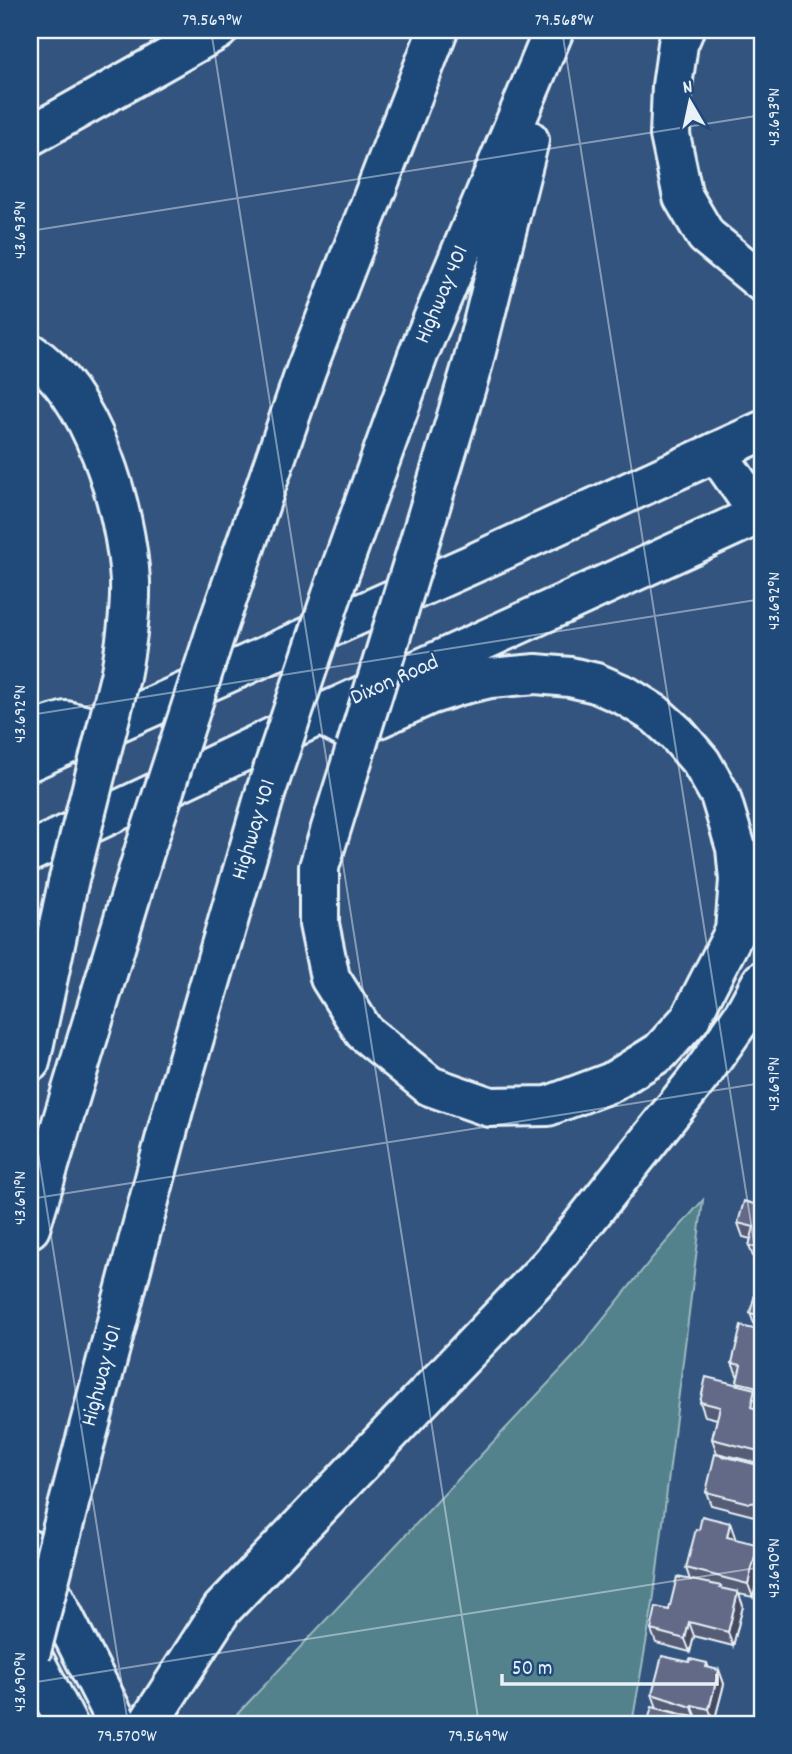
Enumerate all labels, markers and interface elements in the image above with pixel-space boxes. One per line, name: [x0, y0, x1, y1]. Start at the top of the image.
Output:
text: 79.569°W: [182, 9, 242, 34]
text: 79.568°W: [535, 9, 594, 34]
north arrow: [656, 66, 726, 136]
text: N: [681, 75, 695, 103]
text: 43.693°N: [763, 88, 788, 146]
text: 43.693°N: [9, 201, 34, 259]
street label: Highway 401: [408, 241, 478, 349]
text: 43.692°N: [763, 572, 788, 630]
street label: Dixon Road: [345, 647, 445, 715]
text: 43.692°N: [9, 685, 34, 743]
street label: Highway 401: [224, 775, 286, 885]
text: 43.691°N: [763, 1057, 788, 1111]
text: 43.691°N: [9, 1171, 34, 1225]
street label: Highway 401: [74, 1322, 132, 1430]
text: 43.690°N: [763, 1538, 788, 1598]
scale bar: [502, 1642, 717, 1686]
text: 43.690°N: [9, 1652, 34, 1712]
text: 50 m: [512, 1655, 552, 1685]
text: 79.570°W: [97, 1725, 157, 1750]
text: 79.569°W: [448, 1725, 508, 1750]

